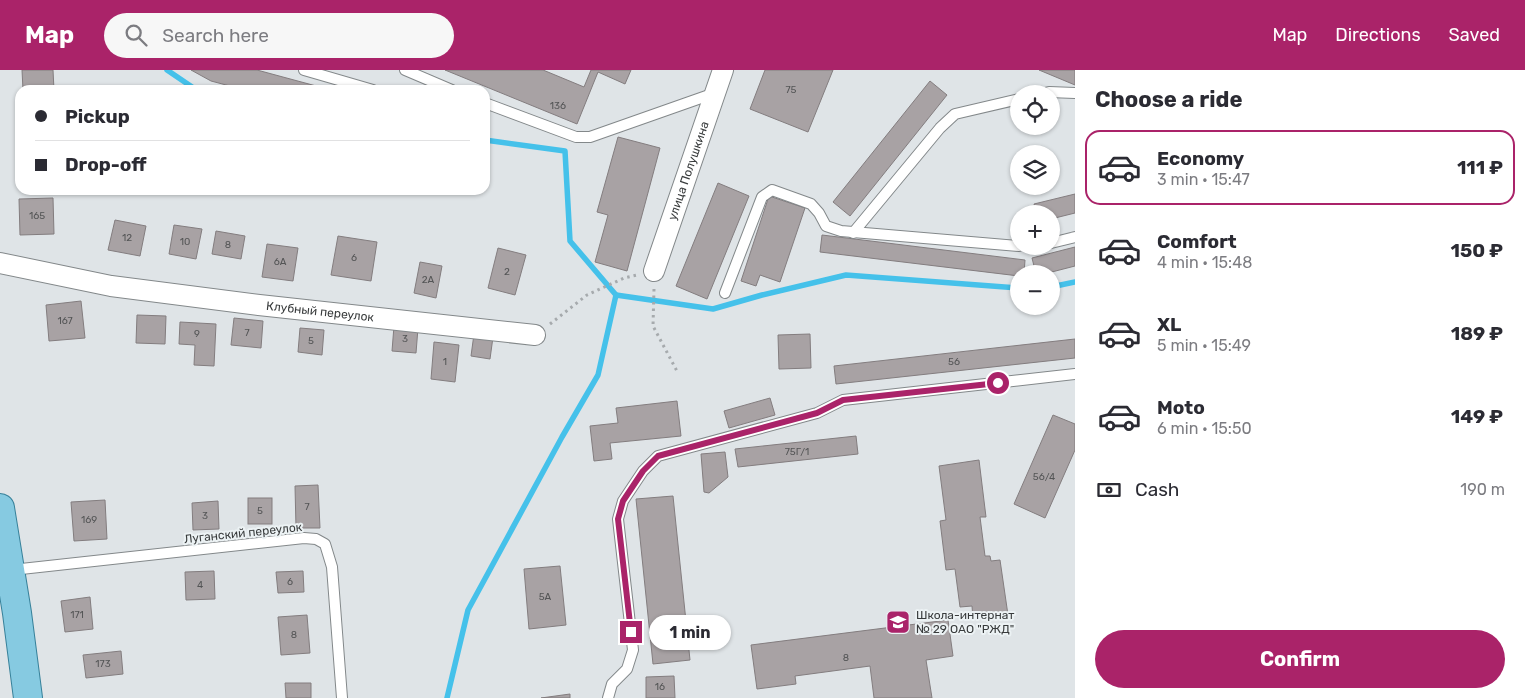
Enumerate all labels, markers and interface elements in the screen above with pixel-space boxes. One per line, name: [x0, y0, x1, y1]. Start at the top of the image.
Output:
search box: [104, 13, 454, 58]
text: Map: [25, 21, 74, 49]
icon: search: [122, 21, 150, 49]
text: Search here: [162, 24, 269, 47]
text: Map: [1272, 24, 1307, 46]
text: Directions: [1335, 24, 1421, 46]
text: Saved: [1449, 24, 1500, 46]
house number: 75: [785, 84, 797, 96]
map controls: [1010, 85, 1060, 315]
button: locate: [1010, 85, 1060, 135]
text: Choose a ride: [1095, 86, 1242, 113]
house number: 136: [550, 100, 566, 112]
text: Pickup: [65, 105, 130, 128]
street label: улица Полушкина: [665, 120, 712, 222]
button: layers: [1010, 145, 1060, 195]
icon: car: [1097, 145, 1142, 190]
text: Economy: [1157, 147, 1244, 170]
text: Drop-off: [65, 153, 147, 176]
text: 111 ₽: [1457, 156, 1503, 179]
text: 3 min · 15:47: [1157, 170, 1250, 189]
button: +: [1010, 205, 1060, 255]
house number: 165: [29, 210, 45, 222]
icon: car: [1097, 228, 1142, 273]
text: Comfort: [1157, 230, 1237, 253]
house number: 12: [122, 232, 132, 244]
house number: 10: [180, 236, 190, 248]
house number: 8: [225, 239, 231, 251]
text: 150 ₽: [1451, 239, 1503, 262]
house number: 6: [351, 252, 357, 264]
text: 4 min · 15:48: [1157, 253, 1252, 272]
house number: 6А: [274, 256, 287, 268]
button: −: [1010, 265, 1060, 315]
house number: 2: [504, 266, 510, 278]
house number: 2А: [422, 274, 435, 286]
street label: Клубный переулок: [265, 299, 375, 325]
icon: car: [1097, 311, 1142, 356]
text: XL: [1157, 313, 1181, 336]
house number: 167: [57, 315, 73, 327]
text: 189 ₽: [1451, 322, 1503, 345]
house number: 7: [244, 327, 250, 339]
house number: 9: [194, 328, 200, 340]
house number: 3: [402, 333, 408, 345]
house number: 5: [308, 335, 314, 347]
text: 5 min · 15:49: [1157, 336, 1251, 355]
house number: 1: [443, 356, 447, 368]
house number: 56: [948, 356, 960, 368]
route start: [987, 372, 1009, 394]
icon: car: [1097, 394, 1142, 439]
text: Moto: [1157, 396, 1205, 419]
text: 149 ₽: [1451, 405, 1503, 428]
text: 6 min · 15:50: [1157, 419, 1252, 438]
house number: 75Г/1: [785, 446, 809, 458]
house number: 56/4: [1033, 471, 1055, 483]
icon: cash: [1095, 476, 1123, 504]
text: Cash: [1135, 478, 1179, 501]
text: 190 m: [1460, 480, 1505, 499]
house number: 7: [304, 501, 310, 513]
house number: 5: [257, 505, 263, 517]
house number: 3: [202, 510, 208, 522]
house number: 169: [81, 514, 97, 526]
street label: Луганский переулок: [183, 520, 303, 546]
house number: 6: [287, 576, 293, 588]
house number: 4: [197, 579, 203, 591]
house number: 5А: [539, 591, 552, 603]
place label: Школа-интернат № 29 ОАО "РЖД": [916, 608, 1015, 636]
house number: 171: [70, 609, 84, 621]
school or university icon: Школа-интернат № 29 ОАО "РЖД": [885, 609, 911, 635]
callout: 1 min: [648, 614, 731, 650]
route end: [620, 621, 642, 643]
text: 1 min: [670, 623, 710, 642]
house number: 8: [291, 629, 297, 641]
button: Confirm: [1095, 630, 1505, 688]
house number: 8: [843, 652, 849, 664]
house number: 173: [95, 658, 111, 670]
house number: 16: [655, 681, 665, 693]

